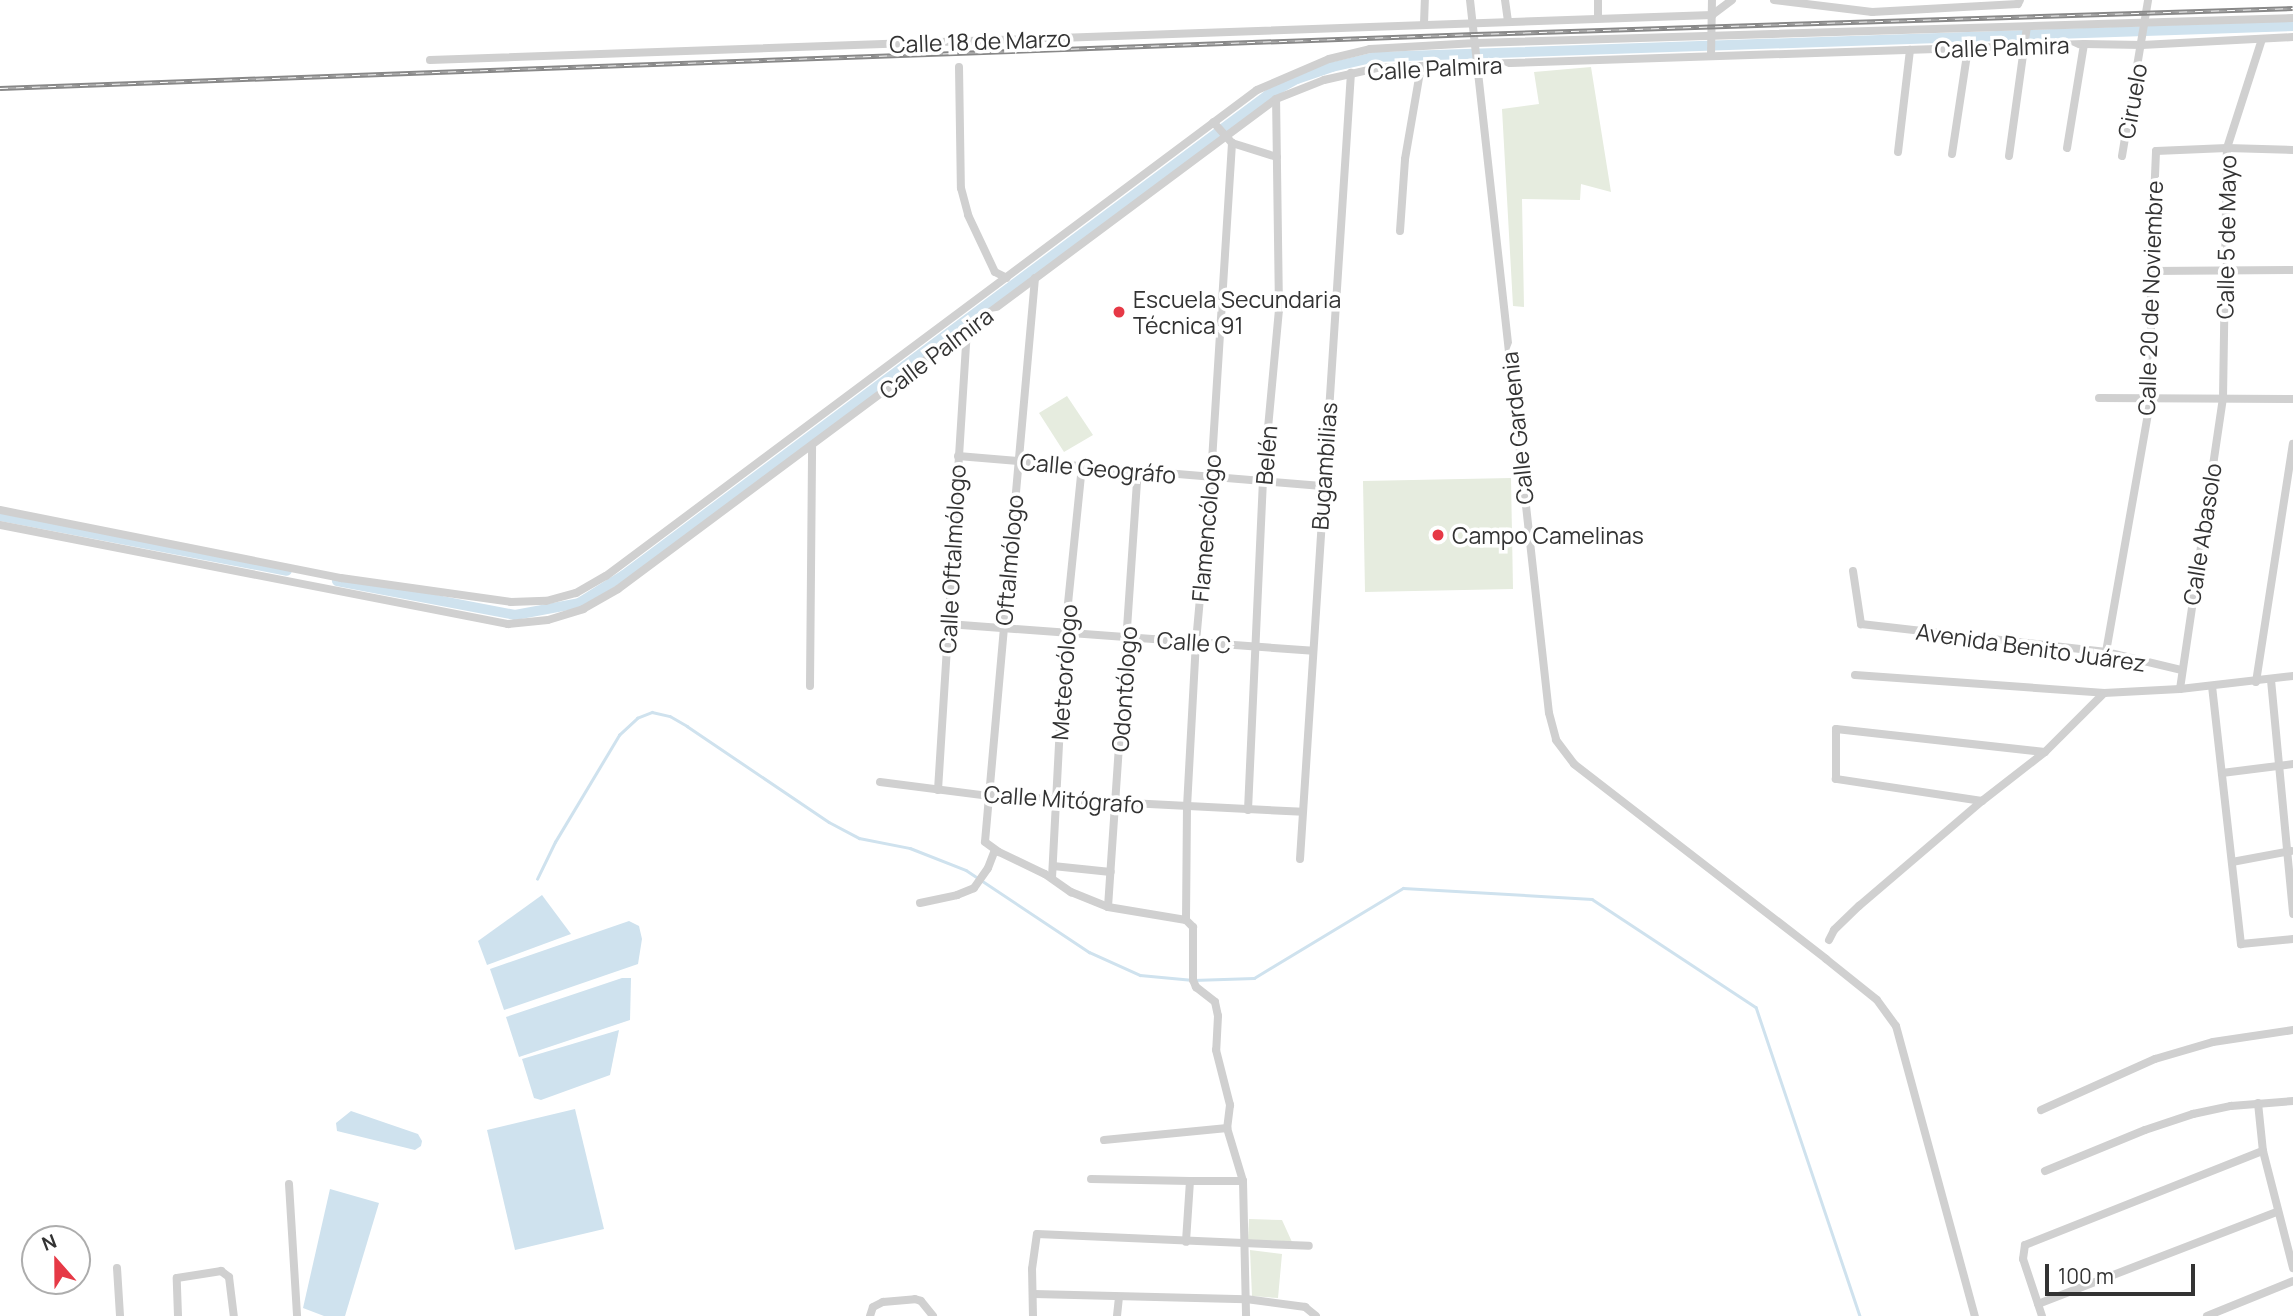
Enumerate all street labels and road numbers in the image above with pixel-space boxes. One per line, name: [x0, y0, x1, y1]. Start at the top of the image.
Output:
street label: Calle 18 de Marzo: [889, 24, 1071, 58]
street label: Calle Palmira: [1934, 31, 2070, 63]
street label: Calle Palmira: [1367, 51, 1503, 85]
street label: Ciruelo: [2112, 61, 2152, 141]
street label: Calle 5 de Mayo: [2211, 155, 2241, 319]
street label: Calle 20 de Noviembre: [2132, 180, 2168, 416]
street label: Calle Palmira: [874, 301, 998, 405]
street label: Calle Gardenia: [1495, 350, 1539, 506]
street label: Bugambilias: [1306, 401, 1342, 531]
street label: Belén: [1250, 424, 1282, 486]
street label: Calle Geográfo: [1019, 447, 1177, 489]
street label: Flamencólogo: [1186, 453, 1226, 603]
street label: Calle Abasolo: [2177, 461, 2227, 607]
street label: Calle Oftalmólogo: [933, 464, 971, 654]
street label: Oftalmólogo: [990, 493, 1028, 627]
street label: Meteorólogo: [1045, 603, 1083, 741]
street label: Avenida Benito Juárez: [1914, 617, 2148, 677]
street label: Odontólogo: [1106, 625, 1142, 753]
street label: Calle C: [1156, 626, 1232, 658]
street label: Calle Mitógrafo: [983, 780, 1145, 818]

